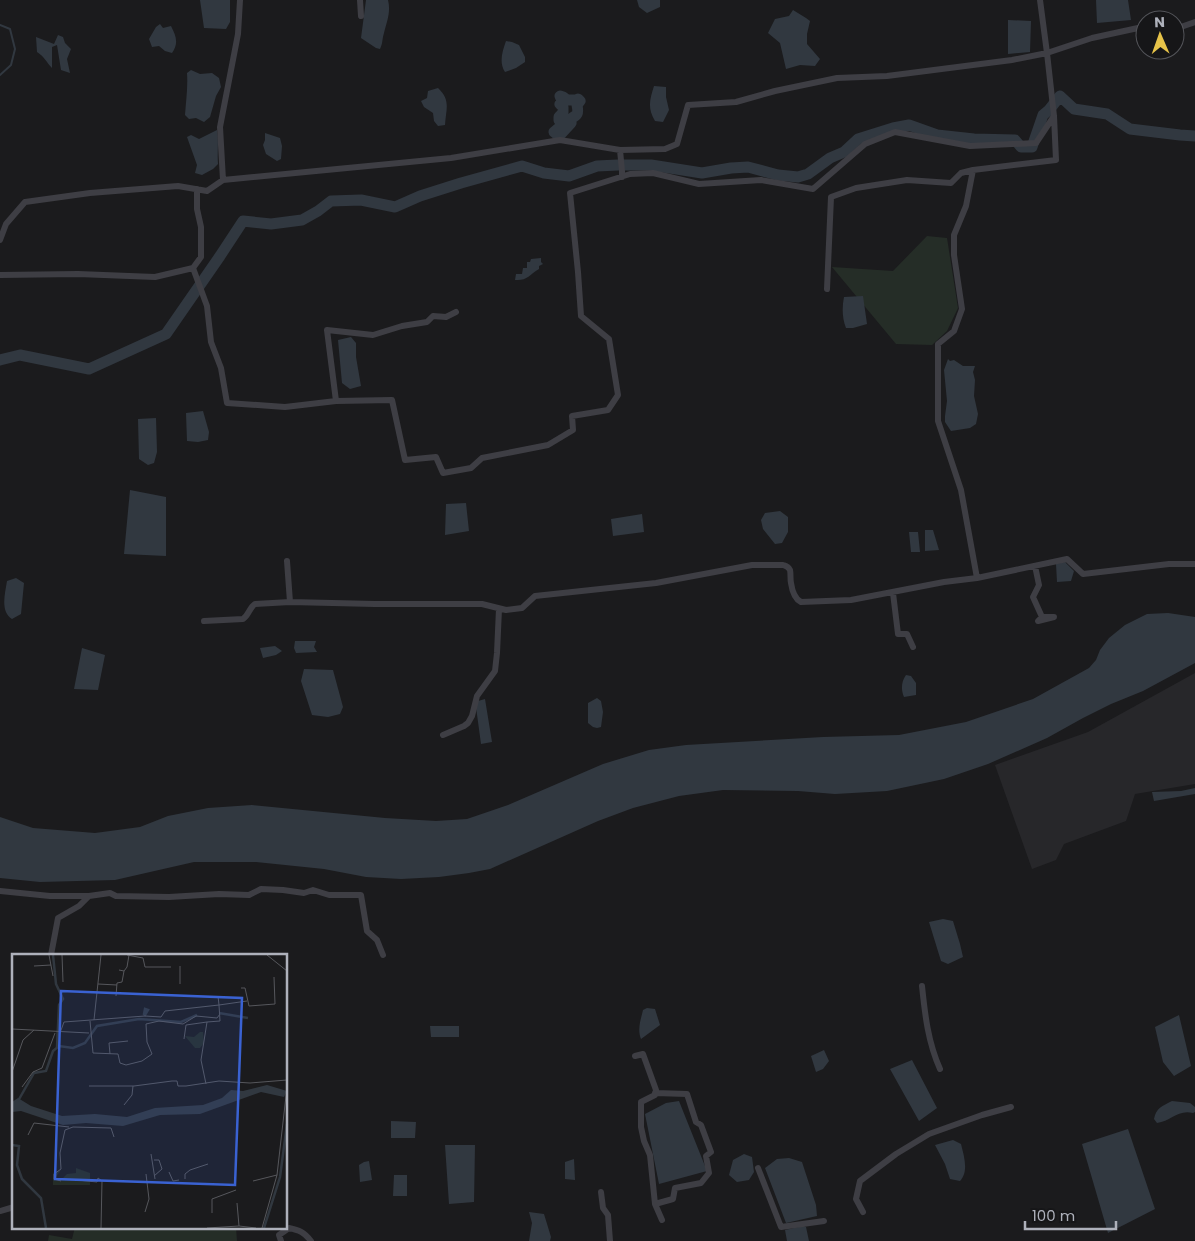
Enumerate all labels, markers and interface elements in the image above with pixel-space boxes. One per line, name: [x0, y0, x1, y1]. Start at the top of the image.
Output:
north arrow: [1135, 10, 1185, 60]
text: N: [1154, 12, 1165, 32]
inset map: [12, 954, 288, 1228]
scale bar: [1025, 1198, 1116, 1230]
text: 100 m: [1032, 1205, 1075, 1226]

